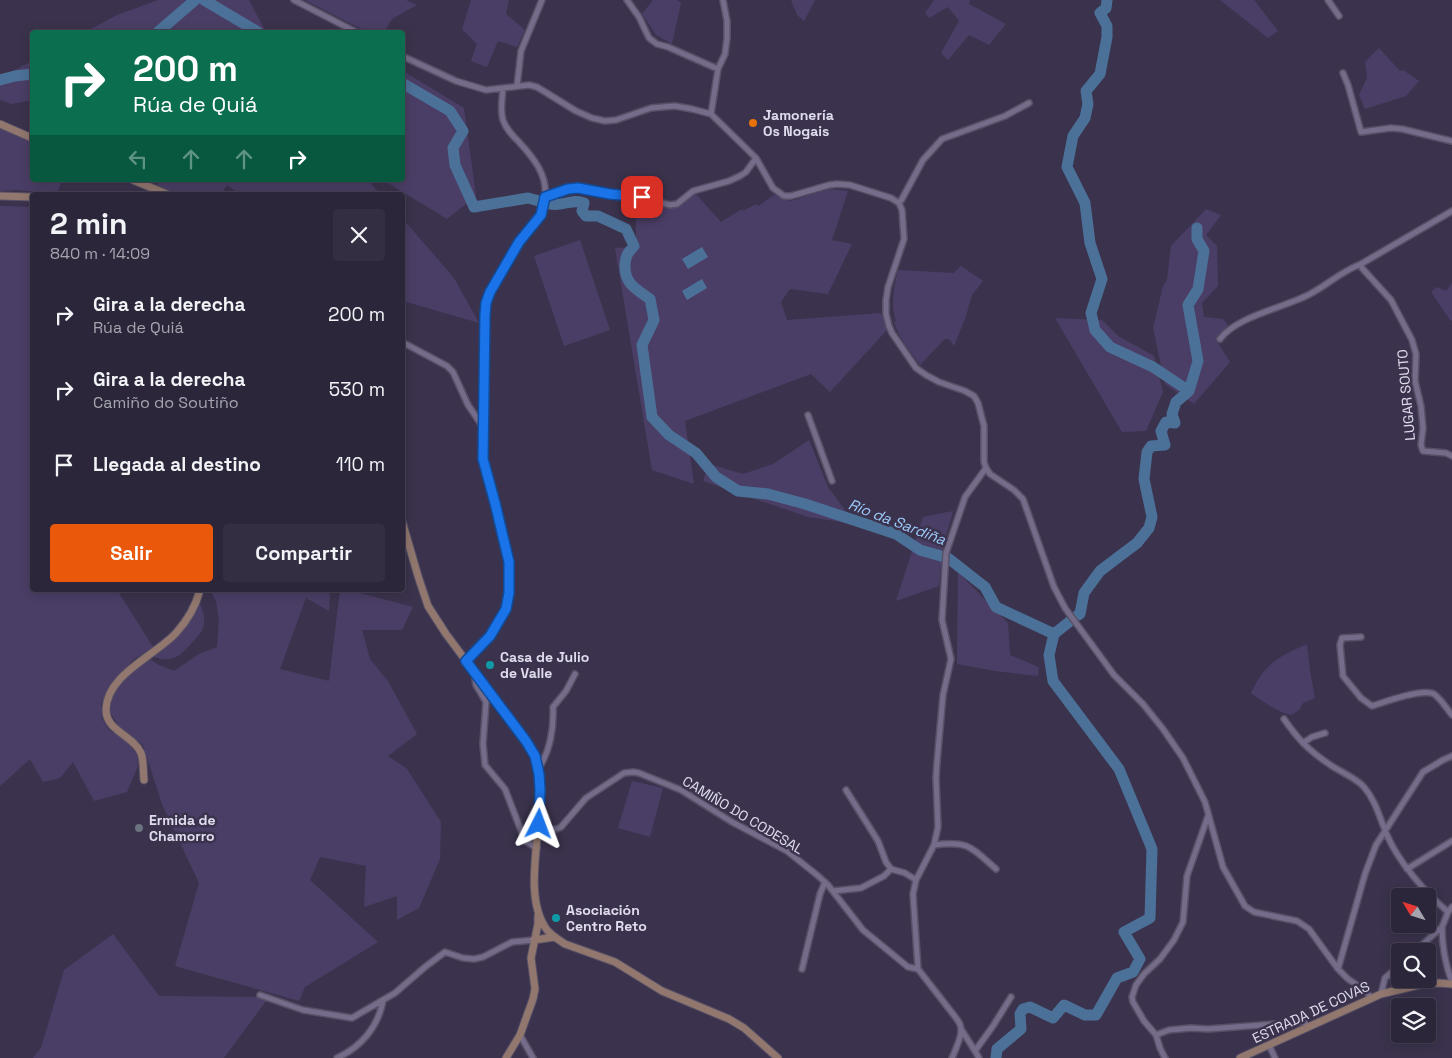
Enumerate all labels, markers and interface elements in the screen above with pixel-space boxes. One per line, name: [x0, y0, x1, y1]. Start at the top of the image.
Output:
text: 200 m: [133, 47, 238, 91]
icon: right: [50, 50, 115, 115]
text: Rúa de Quiá: [133, 90, 258, 118]
place label: Jamonería Os Nogais: [763, 106, 834, 140]
marker: Jamonería Os Nogais: [747, 117, 759, 129]
icon: left: [124, 145, 152, 173]
icon: ahead: [177, 145, 205, 173]
icon: ahead: [230, 145, 258, 173]
icon: right: [283, 145, 311, 173]
pin: [621, 176, 663, 218]
icon: arrive: [628, 183, 656, 211]
text: 2 min: [50, 204, 128, 243]
button: close: [333, 209, 385, 261]
text: 840 m · 14:09: [50, 243, 150, 264]
text: Gira a la derecha: [93, 292, 245, 317]
icon: right: [50, 301, 78, 329]
text: 200 m: [328, 302, 385, 327]
text: Rúa de Quiá: [93, 317, 184, 338]
street label: LUGAR SOUTO: [1393, 349, 1419, 441]
text: Gira a la derecha: [93, 367, 245, 392]
icon: right: [50, 376, 78, 404]
text: 530 m: [329, 377, 385, 402]
text: Camiño do Soutiño: [93, 392, 239, 413]
icon: arrive: [50, 451, 78, 479]
text: Llegada al destino: [93, 452, 261, 477]
text: 110 m: [336, 452, 385, 477]
water label: Río da Sardiña: [846, 494, 949, 549]
button: Salir: [50, 524, 213, 582]
button: Compartir: [223, 524, 385, 582]
place label: Casa de Julio de Valle: [500, 648, 589, 682]
marker: Casa de Julio de Valle: [484, 659, 496, 671]
street label: CAMIÑO DO CODESAL: [679, 772, 807, 858]
position arrow: [512, 797, 564, 849]
place label: Ermida de Chamorro: [149, 811, 216, 845]
marker: Ermida de Chamorro: [133, 822, 145, 834]
north arrow: [1391, 888, 1436, 932]
map controls: [1391, 888, 1436, 1043]
place label: Asociación Centro Reto: [566, 901, 647, 935]
marker: Asociación Centro Reto: [550, 912, 562, 924]
button: search: [1391, 943, 1436, 988]
street label: ESTRADA DE COVAS: [1249, 977, 1373, 1047]
button: layers: [1391, 998, 1436, 1043]

